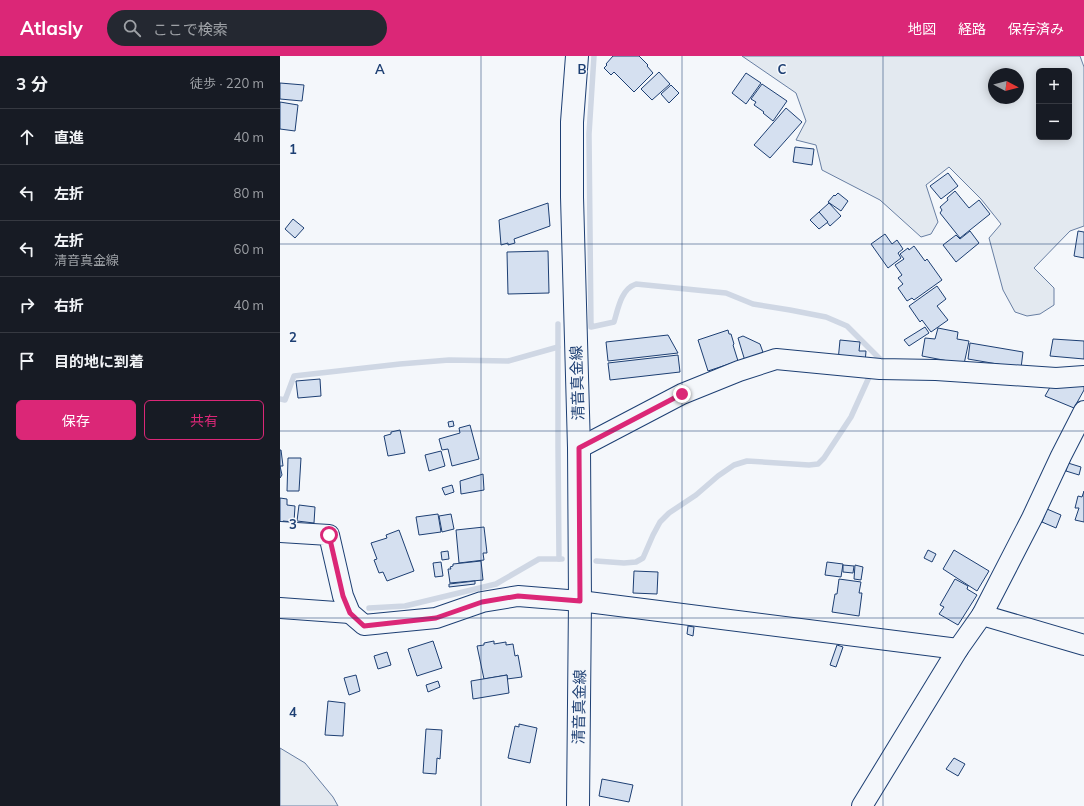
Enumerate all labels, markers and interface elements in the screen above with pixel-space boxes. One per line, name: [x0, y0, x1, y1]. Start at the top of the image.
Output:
search box: [107, 10, 387, 46]
text: Atlasly: [20, 16, 83, 40]
icon: search: [121, 17, 143, 39]
text: ここで検索: [153, 20, 228, 39]
text: 地図: [908, 20, 936, 38]
text: 経路: [958, 20, 986, 38]
text: 保存済み: [1008, 20, 1064, 38]
text: A: [375, 61, 385, 77]
text: B: [578, 61, 587, 77]
text: C: [778, 61, 787, 77]
north arrow: [988, 68, 1024, 104]
map controls: [1036, 68, 1072, 140]
button: +: [1036, 68, 1072, 104]
text: 3 分: [16, 73, 48, 94]
text: 徒歩 · 220 m: [190, 75, 264, 91]
button: −: [1036, 104, 1072, 140]
icon: ahead: [16, 126, 38, 148]
text: 直進: [54, 128, 84, 147]
text: 40 m: [234, 129, 264, 145]
text: 1: [289, 141, 297, 157]
icon: left: [16, 182, 38, 204]
text: 左折: [54, 184, 84, 203]
text: 80 m: [234, 185, 264, 201]
text: 左折: [54, 231, 84, 250]
icon: left: [16, 238, 38, 260]
text: 60 m: [234, 241, 264, 257]
text: 清音真金線: [54, 252, 119, 268]
icon: right: [16, 294, 38, 316]
text: 右折: [54, 296, 84, 315]
text: 40 m: [234, 297, 264, 313]
text: 2: [289, 329, 297, 345]
street label: 清音真金線: [566, 345, 588, 421]
icon: arrive: [16, 350, 38, 372]
text: 目的地に到着: [54, 352, 144, 371]
route end: [673, 385, 691, 403]
button: 保存: [16, 400, 136, 440]
button: 共有: [144, 400, 264, 440]
text: 3: [289, 516, 297, 532]
route start: [320, 526, 338, 544]
street label: 清音真金線: [569, 669, 589, 745]
text: 4: [289, 704, 297, 720]

